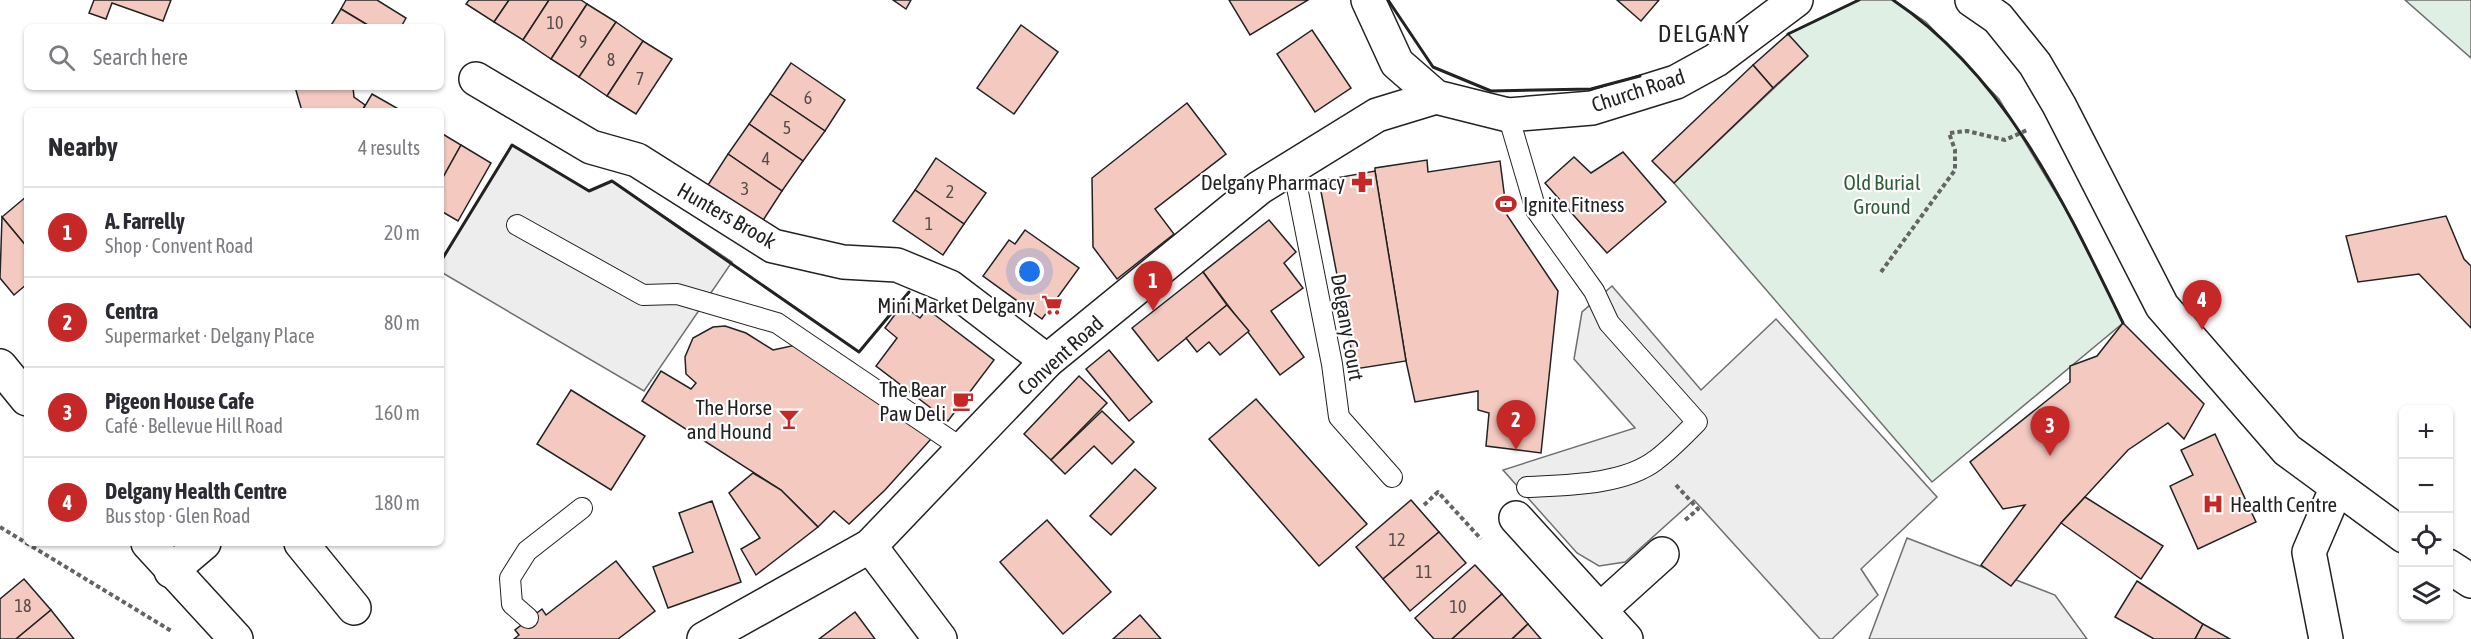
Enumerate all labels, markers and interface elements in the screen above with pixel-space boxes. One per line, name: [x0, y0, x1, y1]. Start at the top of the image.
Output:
house number: 10: [547, 12, 563, 33]
district label: DELGANY: [1658, 20, 1750, 47]
search box: [24, 24, 444, 90]
house number: 9: [579, 31, 587, 52]
icon: search: [45, 41, 78, 74]
text: Search here: [93, 44, 188, 70]
house number: 8: [607, 49, 615, 70]
street label: Church Road: [1588, 64, 1688, 116]
house number: 7: [636, 68, 644, 89]
house number: 6: [804, 87, 812, 108]
house number: 5: [783, 117, 791, 138]
text: Nearby: [48, 132, 118, 162]
text: 4 results: [358, 136, 420, 159]
house number: 4: [762, 148, 770, 169]
place label: Delgany Pharmacy: [1201, 170, 1345, 194]
pharmacy icon: Delgany Pharmacy: [1350, 170, 1374, 194]
park label: Old Burial Ground: [1844, 170, 1921, 218]
street label: Hunters Brook: [674, 177, 780, 253]
house number: 3: [741, 178, 749, 199]
house number: 2: [946, 181, 954, 202]
sports icon: Ignite Fitness: [1494, 192, 1518, 216]
place label: Ignite Fitness: [1523, 192, 1625, 216]
text: A. Farrelly: [105, 208, 185, 234]
house number: 1: [925, 213, 933, 234]
text: 1: [63, 221, 72, 244]
text: 20 m: [384, 221, 420, 244]
text: Shop · Convent Road: [105, 234, 253, 257]
your location: [1015, 257, 1044, 286]
pin: 1: [1134, 262, 1172, 311]
street label: Delgany Court: [1327, 272, 1369, 382]
pin: 4: [2182, 280, 2222, 330]
place label: Mini Market Delgany: [877, 293, 1035, 317]
supermarket icon: Mini Market Delgany: [1040, 293, 1064, 317]
text: Centra: [105, 298, 158, 324]
street label: Convent Road: [1012, 310, 1108, 400]
text: 2: [63, 311, 72, 334]
text: 80 m: [384, 311, 420, 334]
text: Supermarket · Delgany Place: [105, 324, 314, 347]
place label: The Bear Paw Deli: [879, 377, 947, 425]
text: Pigeon House Cafe: [105, 388, 254, 414]
cafe icon: The Bear Paw Deli: [951, 389, 975, 413]
place label: The Horse and Hound: [687, 395, 772, 443]
pin: 2: [1496, 400, 1536, 450]
text: 3: [63, 401, 72, 424]
text: 160 m: [375, 401, 420, 424]
map controls: [2399, 405, 2453, 621]
button: +: [2399, 405, 2453, 459]
pin: 3: [2030, 406, 2070, 456]
bar icon: The Horse and Hound: [777, 407, 801, 431]
text: Café · Bellevue Hill Road: [105, 414, 283, 437]
button: −: [2399, 459, 2453, 513]
text: Delgany Health Centre: [105, 478, 287, 504]
text: 4: [63, 491, 72, 514]
text: 180 m: [375, 491, 420, 514]
hospital icon: Health Centre: [2201, 492, 2225, 516]
place label: Health Centre: [2230, 492, 2337, 516]
text: Bus stop · Glen Road: [105, 504, 251, 527]
button: locate: [2399, 513, 2453, 567]
house number: 12: [1389, 529, 1405, 550]
house number: 11: [1416, 561, 1432, 582]
button: layers: [2399, 567, 2453, 621]
house number: 18: [15, 595, 31, 616]
house number: 10: [1450, 596, 1466, 617]

